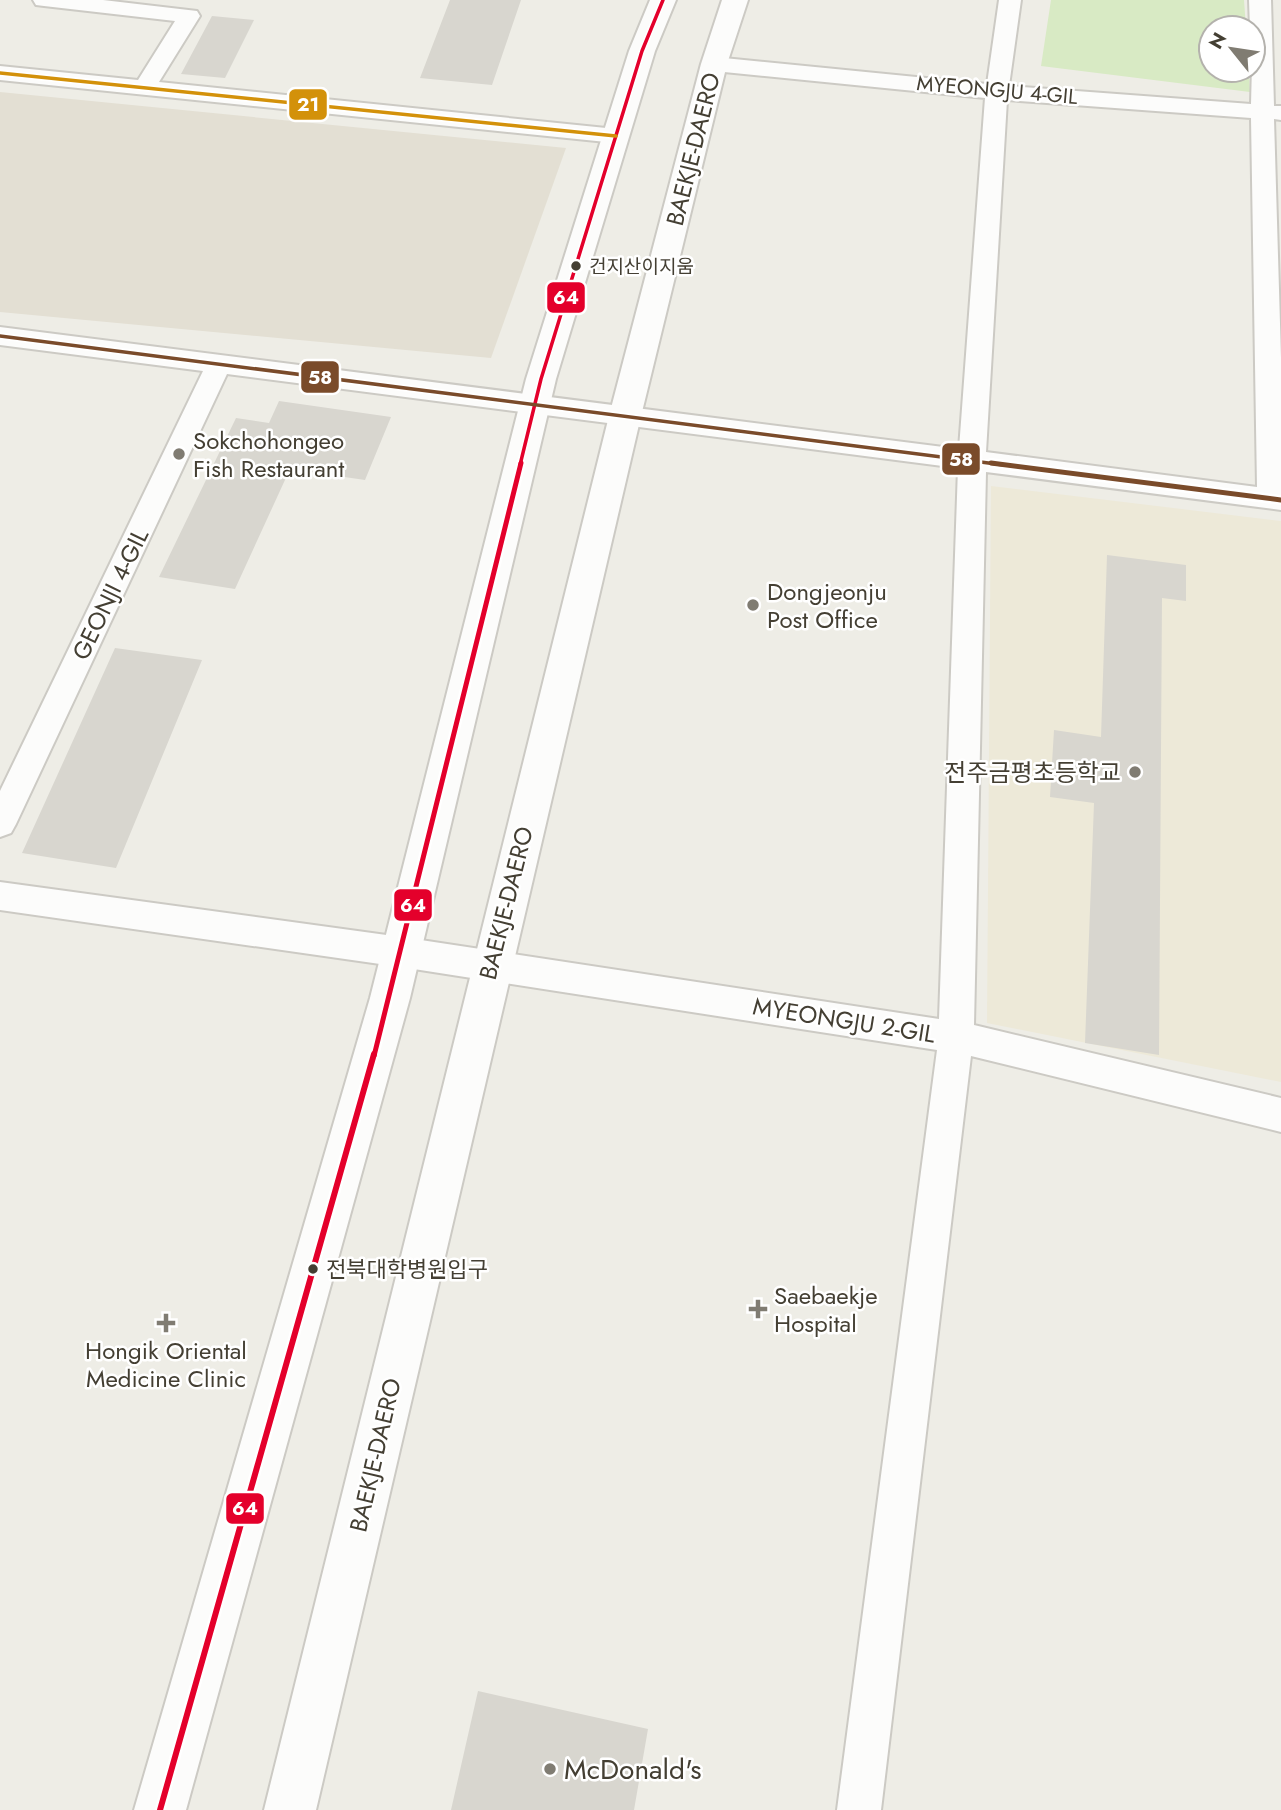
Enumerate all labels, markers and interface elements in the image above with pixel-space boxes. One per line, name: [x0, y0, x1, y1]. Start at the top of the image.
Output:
north arrow: [1197, 14, 1267, 84]
text: N: [1202, 27, 1233, 54]
street label: MYEONGJU 4-GIL: [915, 68, 1079, 112]
street label: BAEKJE-DAERO: [657, 69, 729, 229]
line badge: 21: [288, 88, 328, 121]
text: 21: [297, 91, 319, 118]
place label: 건지산이지움: [589, 253, 694, 280]
marker: 건지산이지움: [569, 259, 583, 273]
line badge: 64: [546, 281, 586, 314]
text: 64: [553, 284, 579, 311]
line badge: 58: [300, 360, 340, 394]
text: 58: [308, 364, 332, 391]
place label: Sokchohongeo Fish Restaurant: [193, 423, 344, 486]
line badge: 58: [941, 442, 981, 476]
marker: Sokchohongeo Fish Restaurant: [171, 446, 187, 462]
text: 58: [949, 446, 973, 473]
street label: GEONJI 4-GIL: [63, 522, 157, 666]
place label: Dongjeonju Post Office: [767, 574, 887, 637]
marker: Dongjeonju Post Office: [745, 597, 761, 613]
place label: 전주금평초등학교: [944, 755, 1121, 790]
marker: 전주금평초등학교: [1127, 764, 1143, 780]
street label: BAEKJE-DAERO: [470, 823, 542, 983]
line badge: 64: [393, 888, 433, 922]
text: 64: [400, 892, 426, 919]
street label: MYEONGJU 2-GIL: [750, 988, 938, 1052]
place label: 전북대학병원입구: [326, 1253, 488, 1285]
marker: 전북대학병원입구: [306, 1262, 320, 1276]
place label: Saebaekje Hospital: [774, 1278, 878, 1341]
marker: Saebaekje Hospital: [748, 1299, 768, 1319]
marker: Hongik Oriental Medicine Clinic: [156, 1313, 176, 1333]
place label: Hongik Oriental Medicine Clinic: [85, 1333, 247, 1396]
street label: BAEKJE-DAERO: [340, 1375, 410, 1535]
line badge: 64: [225, 1492, 265, 1525]
text: 64: [232, 1495, 258, 1522]
place label: McDonald's: [564, 1749, 701, 1790]
marker: McDonald's: [542, 1761, 558, 1777]

